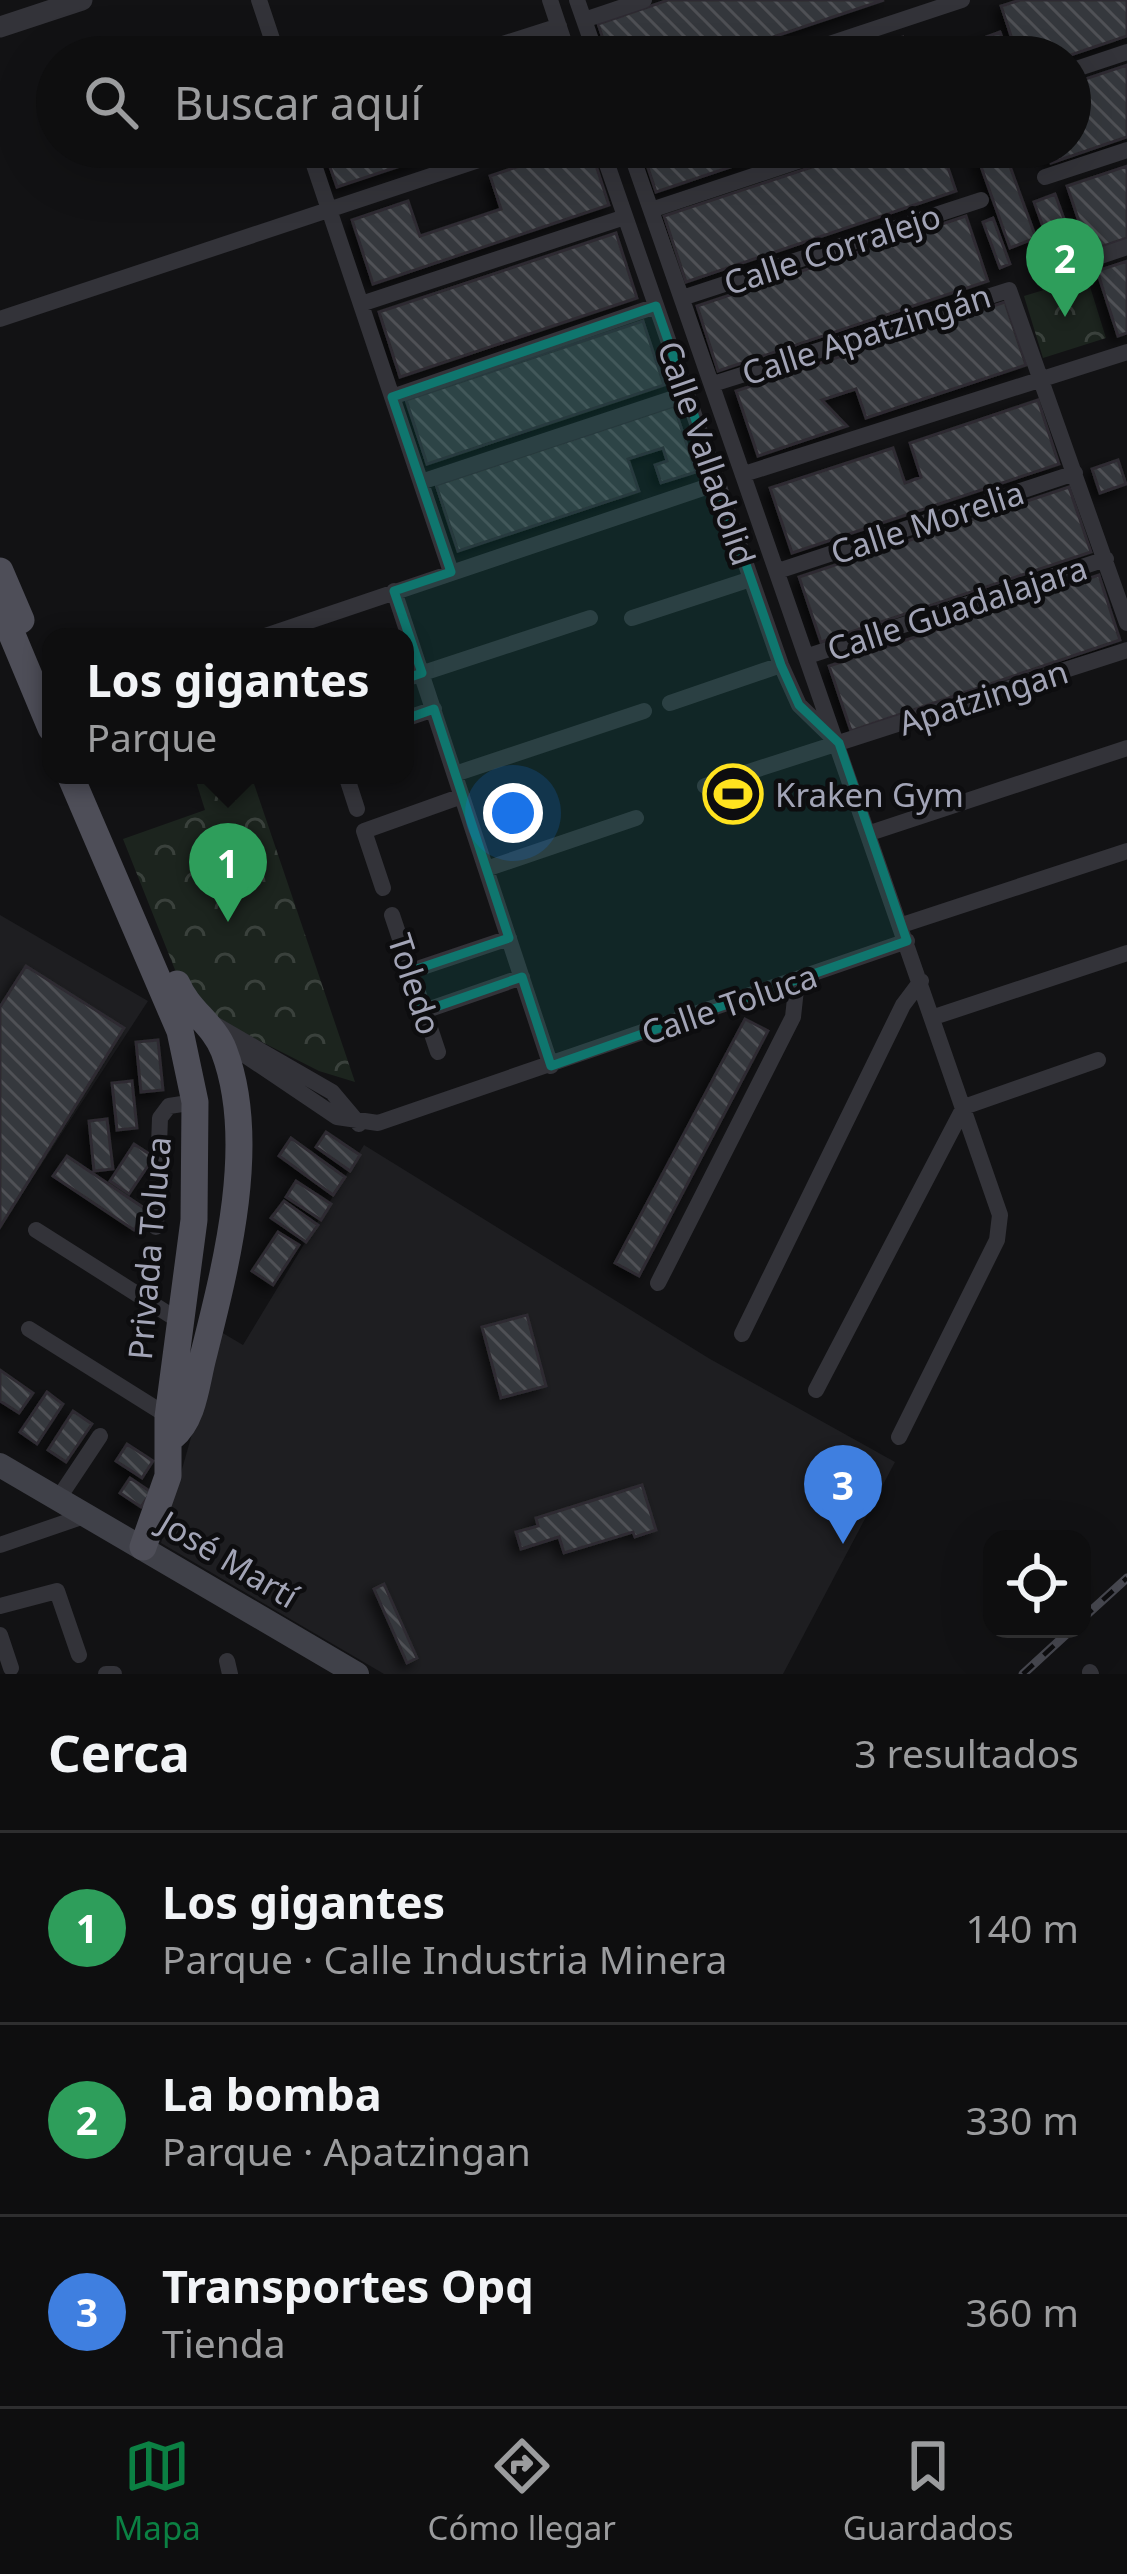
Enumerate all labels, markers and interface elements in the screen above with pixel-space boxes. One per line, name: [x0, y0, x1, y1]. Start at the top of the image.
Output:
search box: [36, 36, 1091, 168]
icon: search: [78, 69, 144, 135]
text: Buscar aquí: [174, 72, 422, 133]
street label: Calle Corralejo: [718, 193, 946, 305]
pin: 2: [1026, 218, 1104, 317]
street label: Calle Apatzingán: [736, 273, 996, 395]
street label: Calle Valladolid: [648, 335, 766, 571]
street label: Calle Morelia: [825, 470, 1029, 574]
street label: Calle Guadalajara: [821, 545, 1093, 671]
popup: [42, 628, 414, 784]
street label: Apatzingan: [893, 648, 1073, 746]
text: Los gigantes: [86, 649, 370, 710]
text: Parque: [86, 710, 217, 763]
sports icon: Kraken Gym: [702, 763, 764, 825]
place label: Kraken Gym: [775, 772, 964, 817]
your location: [483, 783, 543, 843]
pin: 1: [189, 823, 267, 922]
street label: Toledo: [378, 928, 452, 1040]
street label: Calle Toluca: [635, 953, 823, 1055]
street label: Privada Toluca: [117, 1134, 181, 1362]
pin: 3: [804, 1445, 882, 1544]
street label: José Martí: [149, 1498, 308, 1619]
map controls: [983, 1530, 1091, 1638]
button: locate: [983, 1530, 1091, 1638]
text: Cerca: [48, 1717, 190, 1787]
text: 3 resultados: [854, 1726, 1079, 1779]
text: Los gigantes: [162, 1871, 445, 1932]
text: 1: [76, 1901, 98, 1954]
text: 140 m: [965, 1901, 1079, 1954]
text: Parque · Calle Industria Minera: [162, 1932, 728, 1985]
text: La bomba: [162, 2063, 382, 2124]
text: 2: [76, 2093, 98, 2146]
text: 330 m: [965, 2093, 1079, 2146]
text: Parque · Apatzingan: [162, 2124, 531, 2177]
text: Transportes Opq: [162, 2255, 534, 2316]
text: 3: [76, 2285, 98, 2338]
text: 360 m: [965, 2285, 1079, 2338]
text: Tienda: [162, 2316, 286, 2369]
tab: Mapa: [113, 2433, 201, 2550]
tab: Cómo llegar: [428, 2433, 616, 2550]
tab: Guardados: [843, 2433, 1014, 2550]

